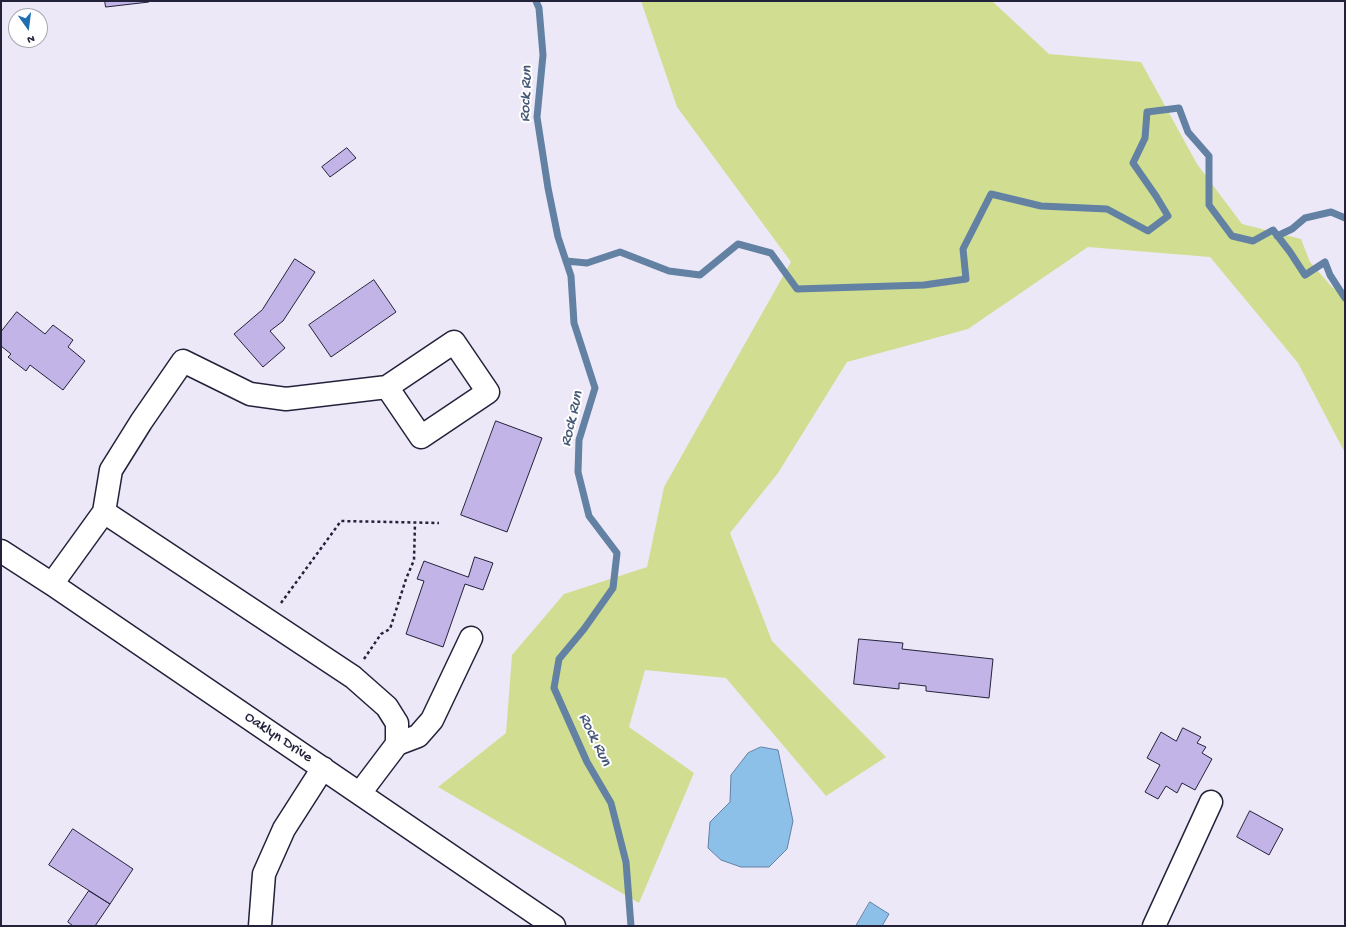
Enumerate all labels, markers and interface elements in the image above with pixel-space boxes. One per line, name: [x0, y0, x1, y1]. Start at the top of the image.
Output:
north arrow: [8, 8, 48, 48]
text: N: [26, 32, 36, 45]
water label: Rock Run: [516, 65, 538, 123]
water label: Rock Run: [557, 389, 589, 449]
street label: Oaklyn Drive: [241, 709, 315, 767]
water label: Rock Run: [573, 710, 615, 770]

